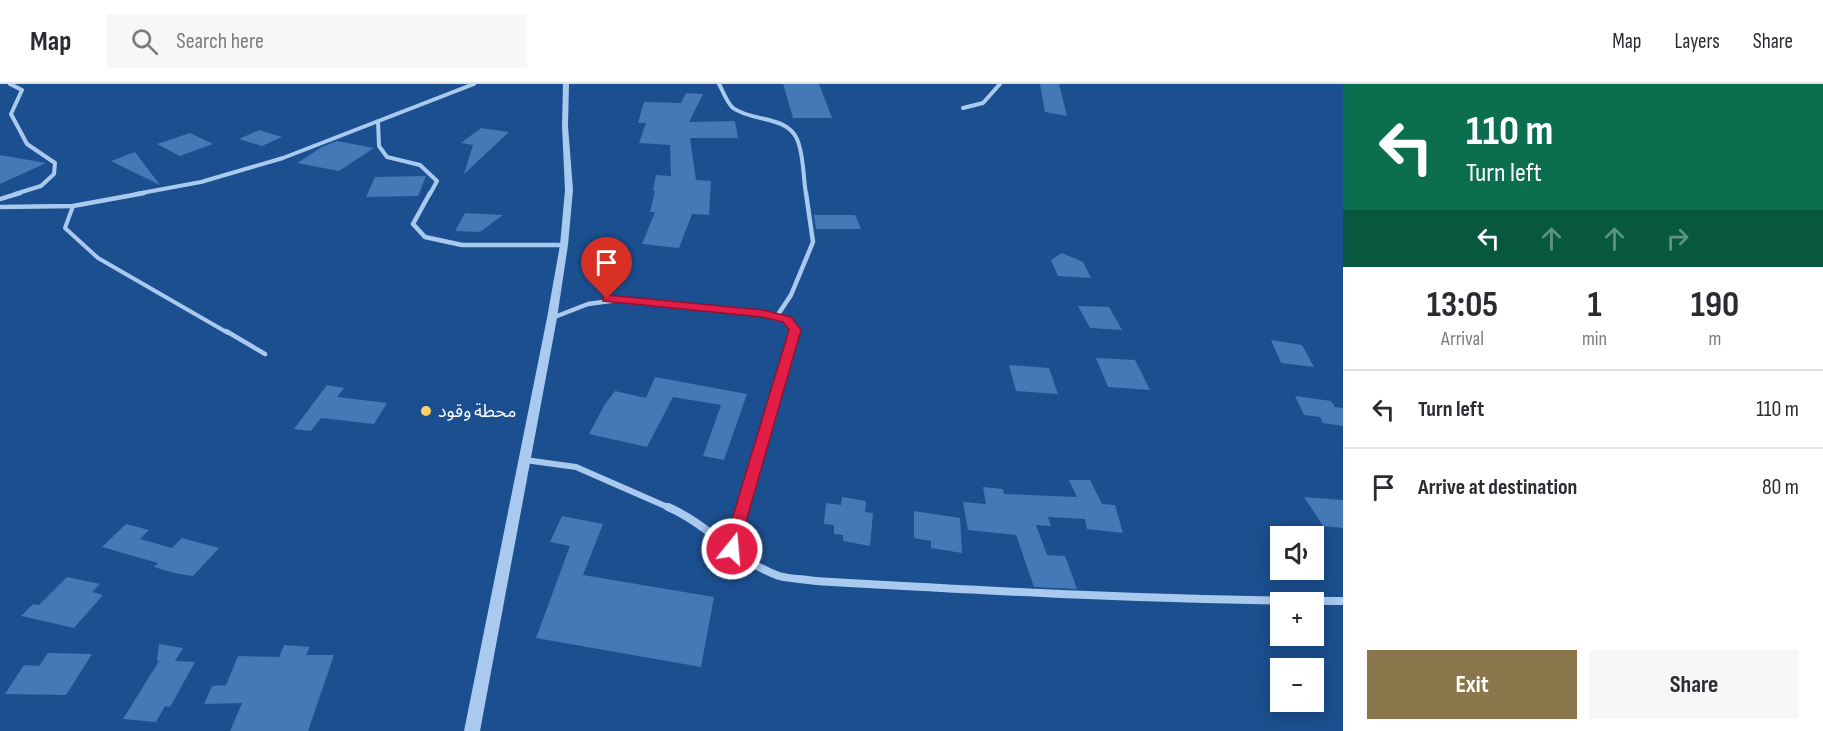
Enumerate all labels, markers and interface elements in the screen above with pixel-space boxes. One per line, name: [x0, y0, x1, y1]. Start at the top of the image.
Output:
search box: [107, 14, 527, 68]
text: Map: [30, 25, 71, 58]
icon: search: [128, 25, 161, 58]
text: Search here: [176, 28, 264, 55]
text: Map: [1612, 29, 1641, 54]
text: Layers: [1674, 29, 1720, 54]
text: Share: [1753, 29, 1793, 54]
text: 110 m: [1466, 106, 1553, 157]
icon: left: [1367, 108, 1445, 186]
text: Turn left: [1466, 157, 1542, 189]
icon: left: [1472, 222, 1505, 255]
icon: ahead: [1535, 222, 1568, 255]
icon: ahead: [1598, 222, 1631, 255]
icon: right: [1661, 222, 1694, 255]
pin: [581, 237, 632, 299]
icon: arrive: [590, 246, 623, 279]
text: 13:05: [1427, 284, 1498, 327]
text: 1: [1587, 284, 1602, 327]
text: 190: [1691, 284, 1739, 327]
text: Arrival: [1441, 327, 1484, 351]
text: min: [1582, 327, 1607, 351]
text: m: [1709, 327, 1721, 351]
icon: left: [1367, 393, 1400, 426]
text: Turn left: [1418, 396, 1484, 423]
text: 110 m: [1756, 396, 1799, 423]
place label: محطة وقود: [438, 401, 516, 422]
marker: محطة وقود: [419, 404, 433, 418]
icon: arrive: [1367, 471, 1400, 504]
text: Arrive at destination: [1418, 474, 1577, 501]
text: 80 m: [1762, 474, 1799, 501]
position arrow: [700, 517, 764, 581]
map controls: [1270, 526, 1324, 712]
button: sound: [1270, 526, 1324, 580]
button: +: [1270, 592, 1324, 646]
button: Exit: [1367, 650, 1577, 719]
button: Share: [1589, 650, 1799, 719]
button: −: [1270, 658, 1324, 712]

